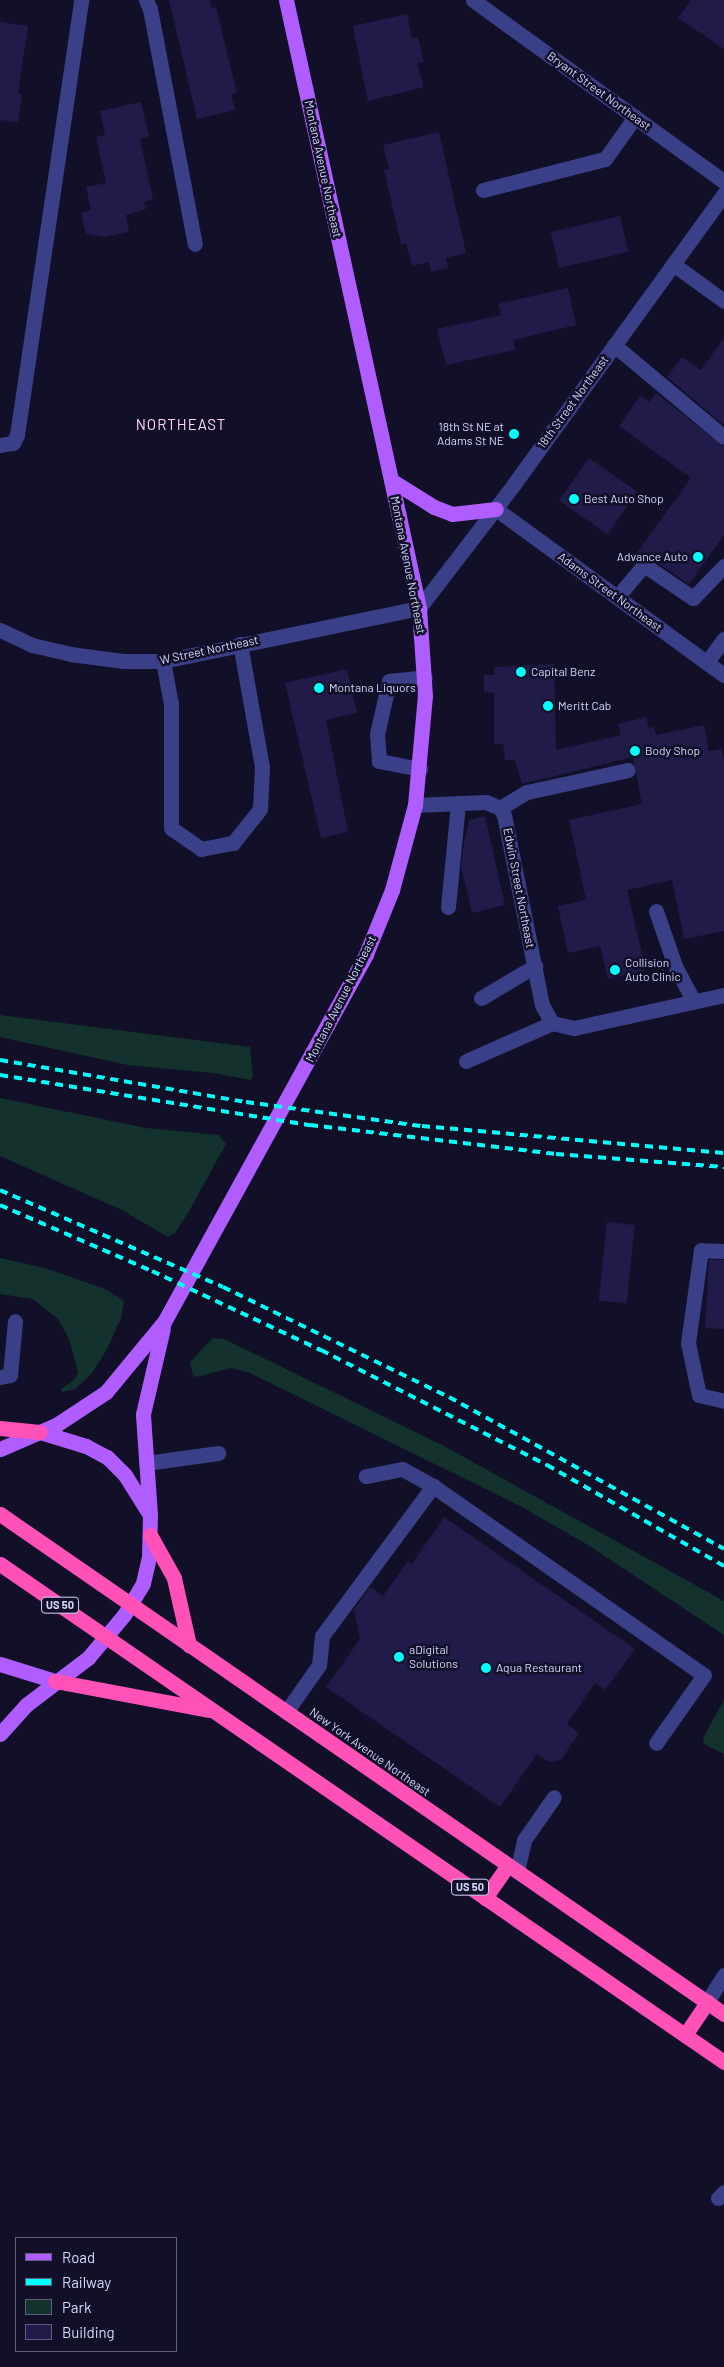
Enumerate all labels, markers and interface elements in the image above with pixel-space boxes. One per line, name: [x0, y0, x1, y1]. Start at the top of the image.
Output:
street label: Bryant Street Northeast: [544, 49, 654, 133]
street label: Montana Avenue Northeast: [301, 99, 345, 239]
street label: 18th Street Northeast: [534, 353, 612, 451]
district label: NORTHEAST: [135, 416, 227, 434]
place label: 18th St NE at Adams St NE: [437, 420, 504, 448]
marker: 18th St NE at Adams St NE: [508, 428, 520, 440]
place label: Best Auto Shop: [584, 492, 664, 506]
marker: Best Auto Shop: [568, 493, 580, 505]
street label: Montana Avenue Northeast: [388, 495, 428, 635]
street label: Adams Street Northeast: [555, 549, 665, 635]
place label: Advance Auto: [617, 550, 688, 564]
marker: Advance Auto: [692, 551, 704, 563]
street label: W Street Northeast: [158, 632, 260, 668]
place label: Capital Benz: [531, 665, 595, 679]
marker: Capital Benz: [515, 666, 527, 678]
place label: Montana Liquors: [329, 681, 416, 695]
marker: Montana Liquors: [313, 682, 325, 694]
place label: Meritt Cab: [558, 699, 611, 713]
marker: Meritt Cab: [542, 700, 554, 712]
place label: Body Shop: [645, 744, 700, 758]
marker: Body Shop: [629, 745, 641, 757]
street label: Edwin Street Northeast: [500, 827, 538, 949]
street label: Montana Avenue Northeast: [303, 933, 379, 1065]
place label: Collision Auto Clinic: [625, 956, 681, 984]
marker: Collision Auto Clinic: [609, 964, 621, 976]
road number: US 50: [40, 1596, 80, 1614]
place label: aDigital Solutions: [409, 1643, 458, 1671]
marker: aDigital Solutions: [393, 1651, 405, 1663]
place label: Aqua Restaurant: [496, 1661, 582, 1675]
marker: Aqua Restaurant: [480, 1662, 492, 1674]
street label: New York Avenue Northeast: [307, 1705, 433, 1799]
road number: US 50: [450, 1878, 490, 1895]
legend: [15, 2237, 178, 2352]
text: Road: [62, 2248, 95, 2266]
text: Railway: [62, 2273, 111, 2291]
text: Park: [62, 2298, 91, 2316]
text: Building: [62, 2323, 115, 2341]

